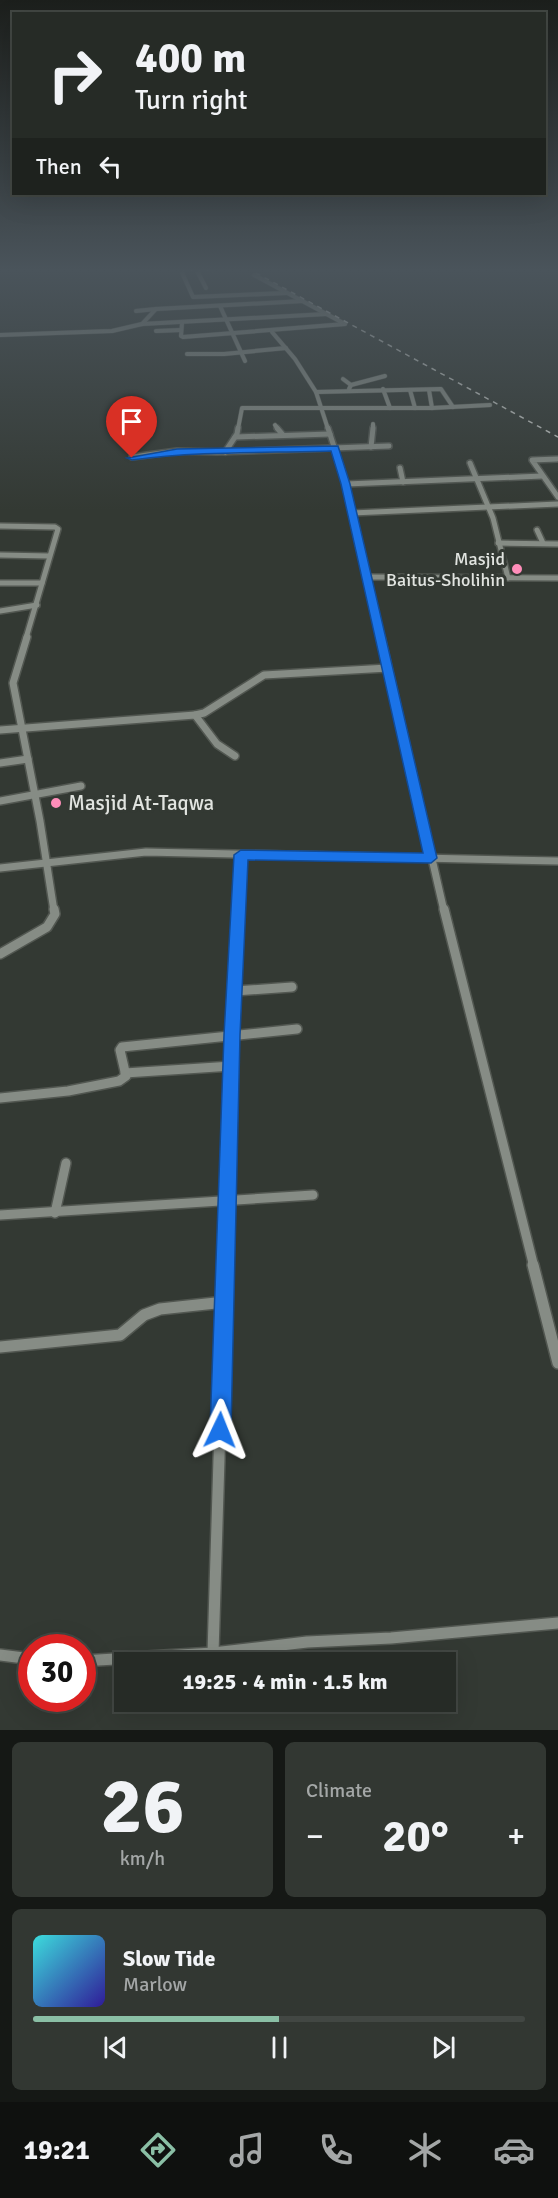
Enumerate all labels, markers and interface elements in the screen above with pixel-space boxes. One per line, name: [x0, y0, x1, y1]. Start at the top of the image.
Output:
text: 400 m: [135, 33, 246, 84]
icon: right: [36, 36, 114, 114]
text: Turn right: [135, 84, 248, 117]
icon: left: [94, 150, 127, 183]
text: Then: [36, 153, 82, 180]
pin: [106, 396, 157, 458]
icon: arrive: [115, 405, 148, 438]
place label: Masjid Baitus-Sholihin: [386, 548, 505, 591]
marker: Masjid Baitus-Sholihin: [510, 562, 524, 576]
place label: Masjid At-Taqwa: [68, 790, 214, 816]
marker: Masjid At-Taqwa: [49, 796, 63, 810]
position arrow: [188, 1398, 252, 1462]
speed limit sign: 30: [18, 1634, 96, 1712]
text: 19:25 · 4 min · 1.5 km: [182, 1668, 388, 1695]
text: 26: [100, 1759, 185, 1855]
text: Climate: [306, 1778, 372, 1803]
text: 20°: [382, 1809, 449, 1864]
text: −: [306, 1816, 324, 1857]
text: +: [507, 1816, 525, 1857]
text: km/h: [120, 1846, 165, 1871]
text: Slow Tide: [123, 1945, 215, 1972]
text: Marlow: [123, 1972, 187, 1997]
icon: previous: [99, 2031, 132, 2064]
icon: pause: [263, 2031, 296, 2064]
icon: next: [427, 2031, 460, 2064]
icon: directions: [137, 2129, 179, 2171]
icon: music: [226, 2129, 268, 2171]
icon: phone: [315, 2129, 357, 2171]
icon: climate: [404, 2129, 446, 2171]
icon: car: [493, 2129, 535, 2171]
text: 19:21: [23, 2134, 90, 2167]

